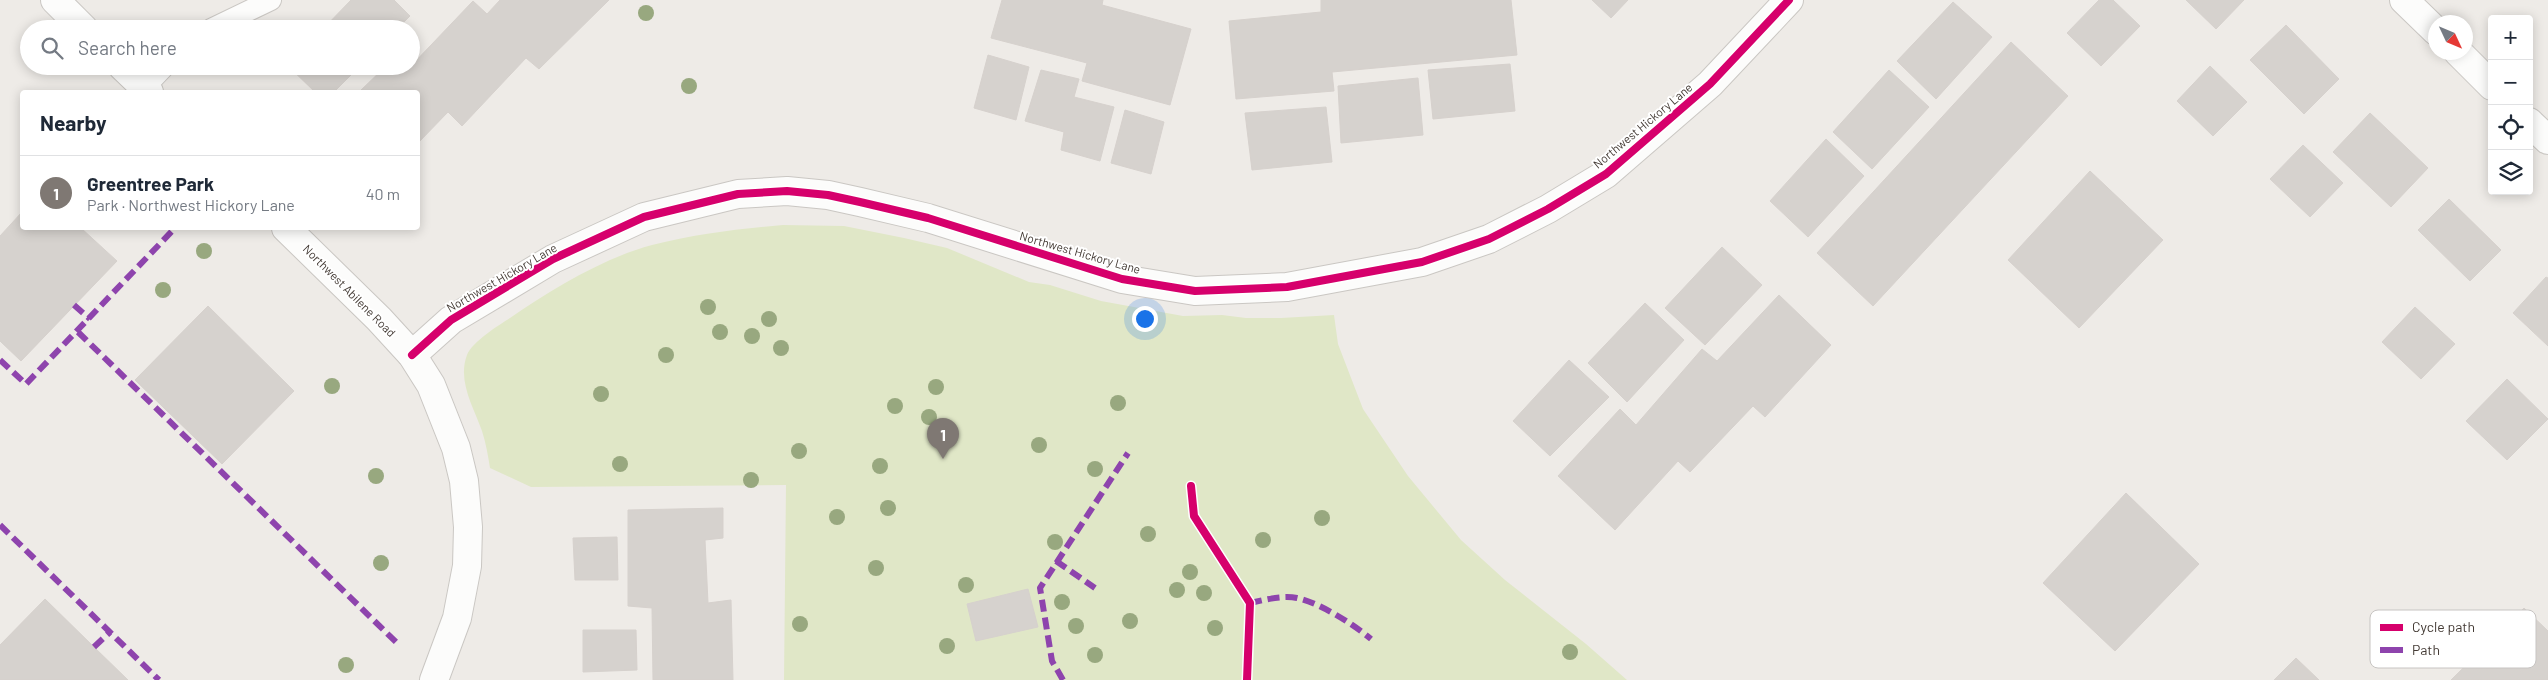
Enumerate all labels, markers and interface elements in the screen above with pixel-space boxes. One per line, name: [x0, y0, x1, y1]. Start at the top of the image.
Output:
north arrow: [2428, 15, 2473, 60]
map controls: [2488, 15, 2533, 195]
button: +: [2488, 15, 2533, 60]
search box: [20, 20, 420, 75]
icon: search: [38, 34, 66, 62]
text: Search here: [78, 36, 177, 59]
button: −: [2488, 60, 2533, 105]
street label: Northwest Hickory Lane: [1590, 80, 1695, 171]
button: locate: [2488, 105, 2533, 150]
text: Nearby: [40, 110, 106, 135]
button: layers: [2488, 150, 2533, 195]
text: Greentree Park: [87, 172, 214, 195]
text: 1: [53, 184, 59, 203]
text: 40 m: [366, 184, 400, 203]
text: Park · Northwest Hickory Lane: [87, 195, 295, 214]
street label: Northwest Hickory Lane: [1018, 228, 1142, 276]
street label: Northwest Hickory Lane: [444, 240, 559, 314]
street label: Northwest Abilene Road: [301, 241, 399, 339]
your location: [1132, 306, 1158, 332]
pin: 1: [927, 418, 959, 459]
legend: [2370, 610, 2536, 668]
text: Cycle path: [2412, 618, 2475, 635]
text: Path: [2412, 641, 2440, 658]

